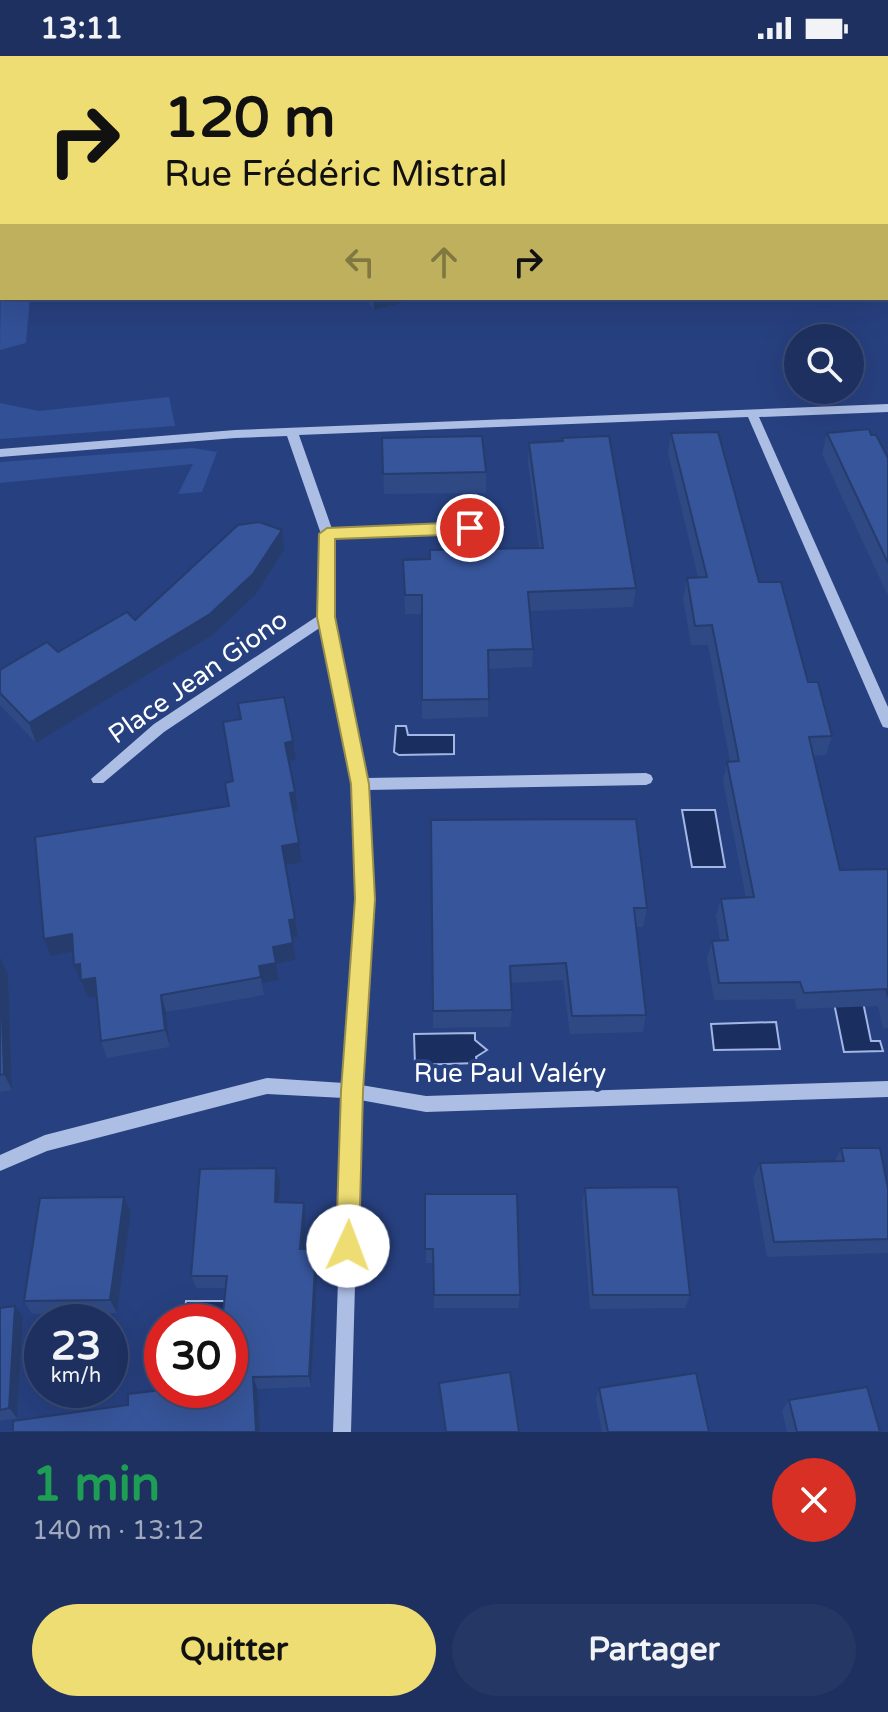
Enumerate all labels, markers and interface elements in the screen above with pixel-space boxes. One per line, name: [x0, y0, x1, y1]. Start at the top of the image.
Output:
text: 13:11: [40, 10, 123, 47]
text: 120 m: [164, 85, 335, 152]
icon: right: [32, 88, 136, 192]
text: Rue Frédéric Mistral: [164, 153, 507, 196]
icon: left: [338, 240, 382, 284]
icon: ahead: [422, 240, 466, 284]
icon: right: [506, 240, 550, 284]
map controls: [784, 324, 864, 404]
button: search: [784, 324, 864, 404]
pin: [436, 494, 504, 562]
icon: arrive: [448, 506, 492, 550]
street label: Place Jean Giono: [103, 604, 293, 750]
street label: Rue Paul Valéry: [414, 1058, 606, 1089]
position arrow: [306, 1204, 390, 1288]
speed limit sign: 30: [144, 1304, 248, 1408]
text: 23: [51, 1322, 101, 1370]
text: km/h: [51, 1364, 101, 1388]
text: 1 min: [32, 1456, 160, 1514]
button: close: [772, 1458, 856, 1542]
text: 140 m · 13:12: [32, 1515, 204, 1546]
button: Quitter: [32, 1604, 436, 1696]
button: Partager: [452, 1604, 856, 1696]

